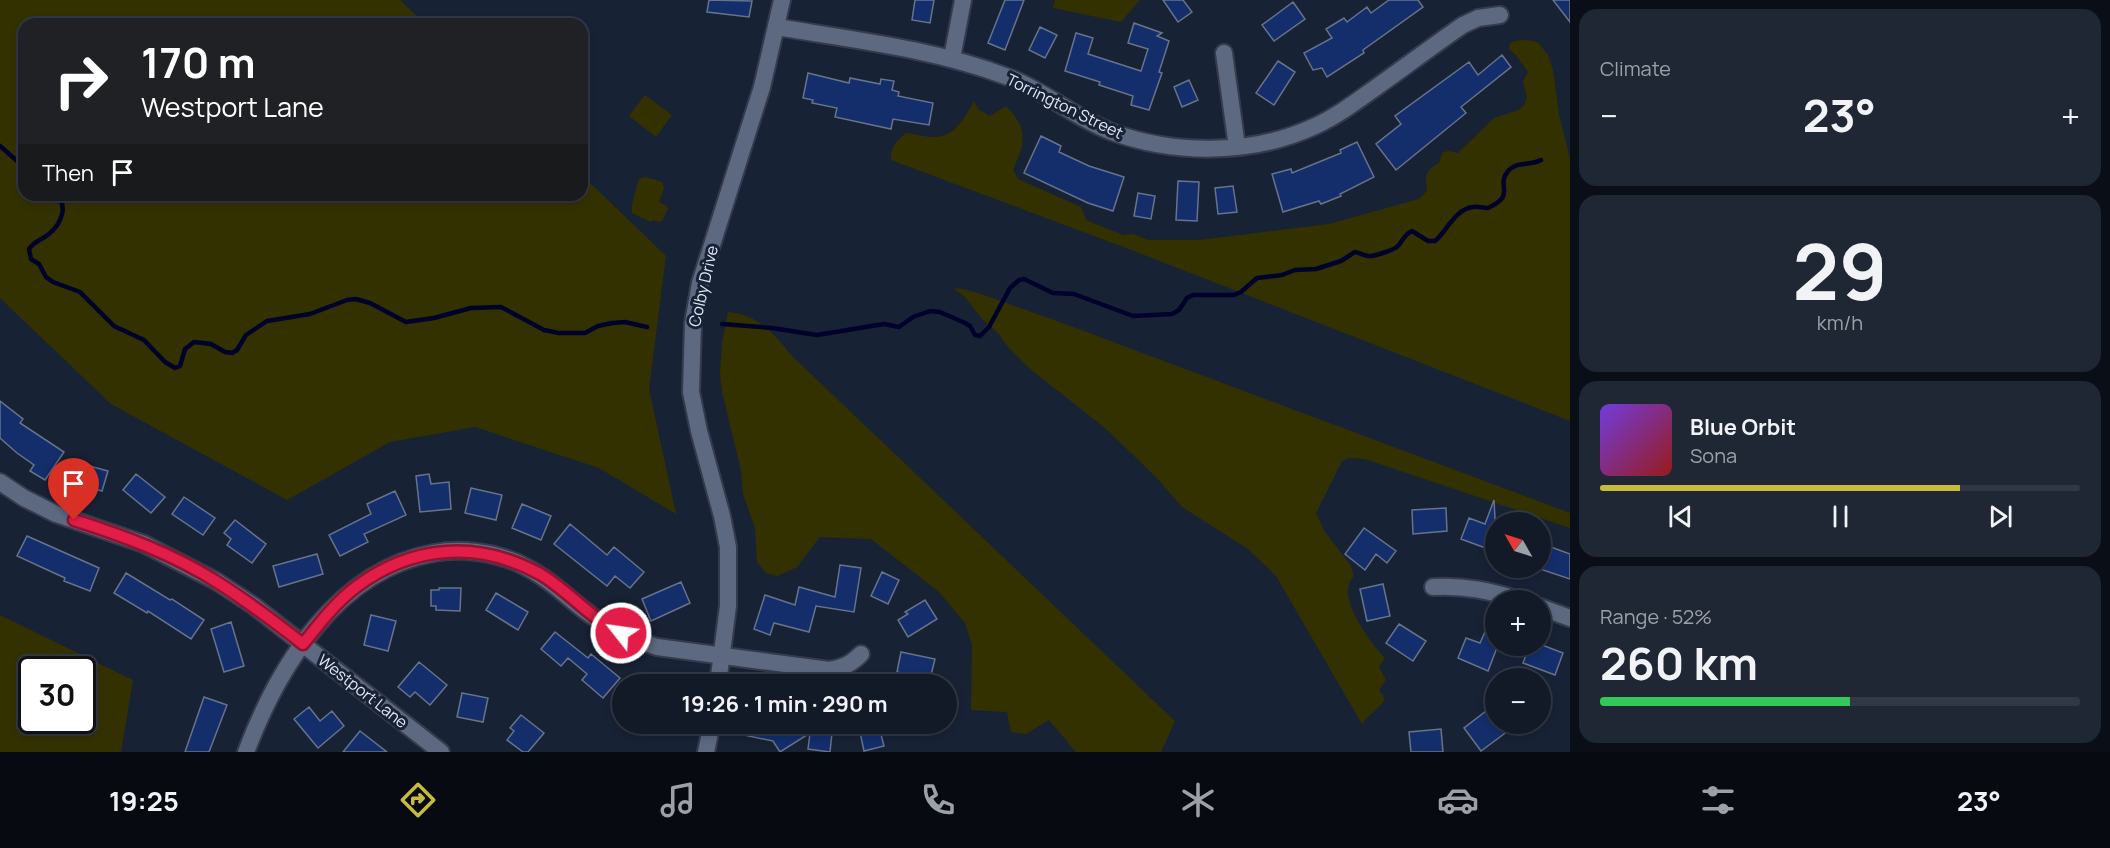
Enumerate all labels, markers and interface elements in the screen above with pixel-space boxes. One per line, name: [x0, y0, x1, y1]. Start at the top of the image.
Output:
text: 170 m: [141, 33, 256, 91]
icon: right: [42, 42, 120, 120]
text: Climate: [1600, 55, 1671, 82]
street label: Torrington Street: [1003, 68, 1127, 144]
text: 23°: [1803, 84, 1876, 146]
text: Westport Lane: [141, 88, 324, 125]
text: −: [1600, 93, 1618, 138]
text: +: [2061, 93, 2080, 138]
icon: arrive: [106, 156, 139, 189]
text: Then: [42, 158, 94, 188]
text: 29: [1793, 217, 1887, 323]
street label: Colby Drive: [683, 243, 723, 329]
text: km/h: [1817, 309, 1863, 336]
text: Blue Orbit: [1690, 412, 1796, 442]
text: Sona: [1690, 442, 1737, 469]
pin: [48, 458, 99, 520]
icon: arrive: [57, 467, 90, 500]
icon: previous: [1664, 500, 1697, 533]
icon: pause: [1824, 500, 1857, 533]
icon: next: [1984, 500, 2017, 533]
north arrow: [1485, 512, 1551, 578]
map controls: [1485, 512, 1551, 734]
button: +: [1485, 590, 1551, 656]
position arrow: [589, 601, 653, 665]
text: Range · 52%: [1600, 603, 1712, 630]
text: 260 km: [1600, 632, 1758, 694]
street label: Westport Lane: [314, 649, 412, 733]
speed limit sign: 30: [18, 656, 96, 734]
button: −: [1485, 668, 1551, 734]
text: 19:26 · 1 min · 290 m: [681, 689, 888, 719]
icon: directions: [397, 779, 439, 821]
icon: music: [657, 779, 699, 821]
icon: phone: [917, 779, 959, 821]
icon: climate: [1177, 779, 1219, 821]
icon: car: [1437, 779, 1479, 821]
icon: filters: [1697, 779, 1739, 821]
text: 19:25: [109, 782, 179, 819]
text: 23°: [1957, 782, 2001, 819]

